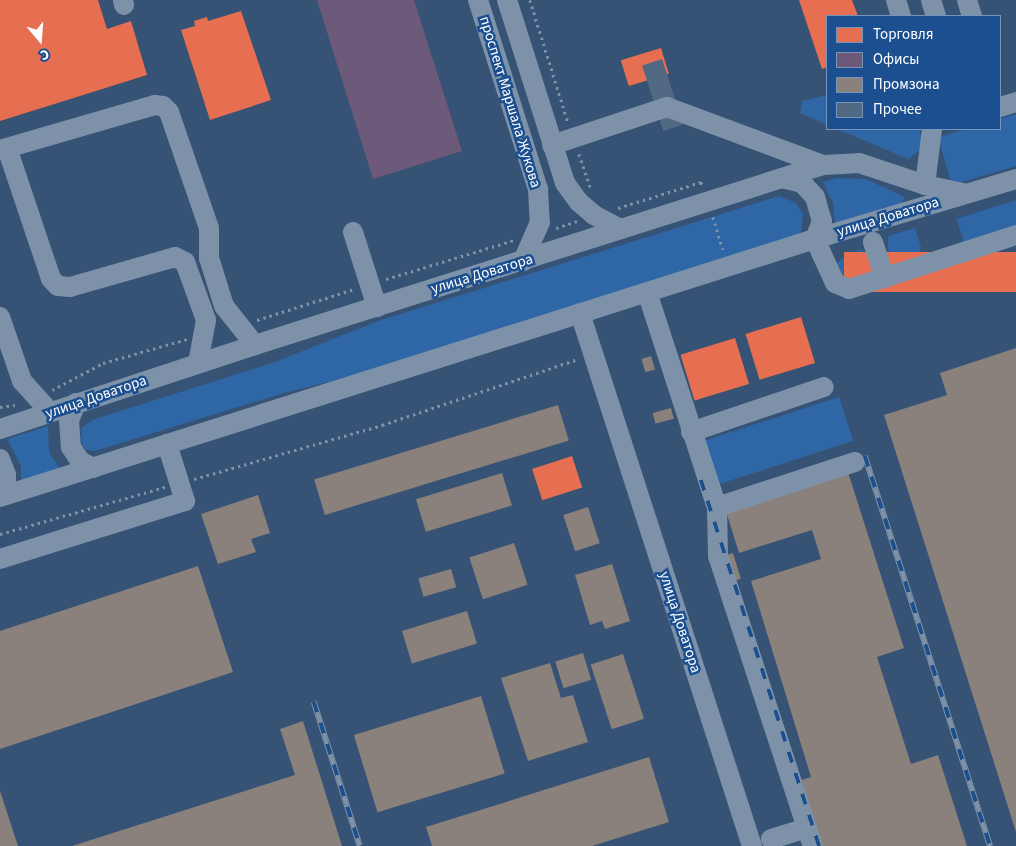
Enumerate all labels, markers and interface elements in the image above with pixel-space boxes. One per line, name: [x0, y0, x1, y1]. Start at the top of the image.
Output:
street label: проспект Маршала Жукова: [475, 14, 545, 190]
north arrow: [15, 15, 65, 65]
legend: [826, 15, 1001, 130]
text: Торговля: [873, 24, 933, 45]
text: С: [38, 43, 52, 65]
text: Офисы: [873, 49, 919, 70]
text: Промзона: [873, 74, 940, 95]
text: Прочее: [873, 99, 922, 120]
street label: улица Доватора: [835, 193, 941, 241]
street label: улица Доватора: [429, 250, 535, 298]
street label: улица Доватора: [43, 371, 149, 423]
street label: улица Доватора: [655, 569, 705, 675]

